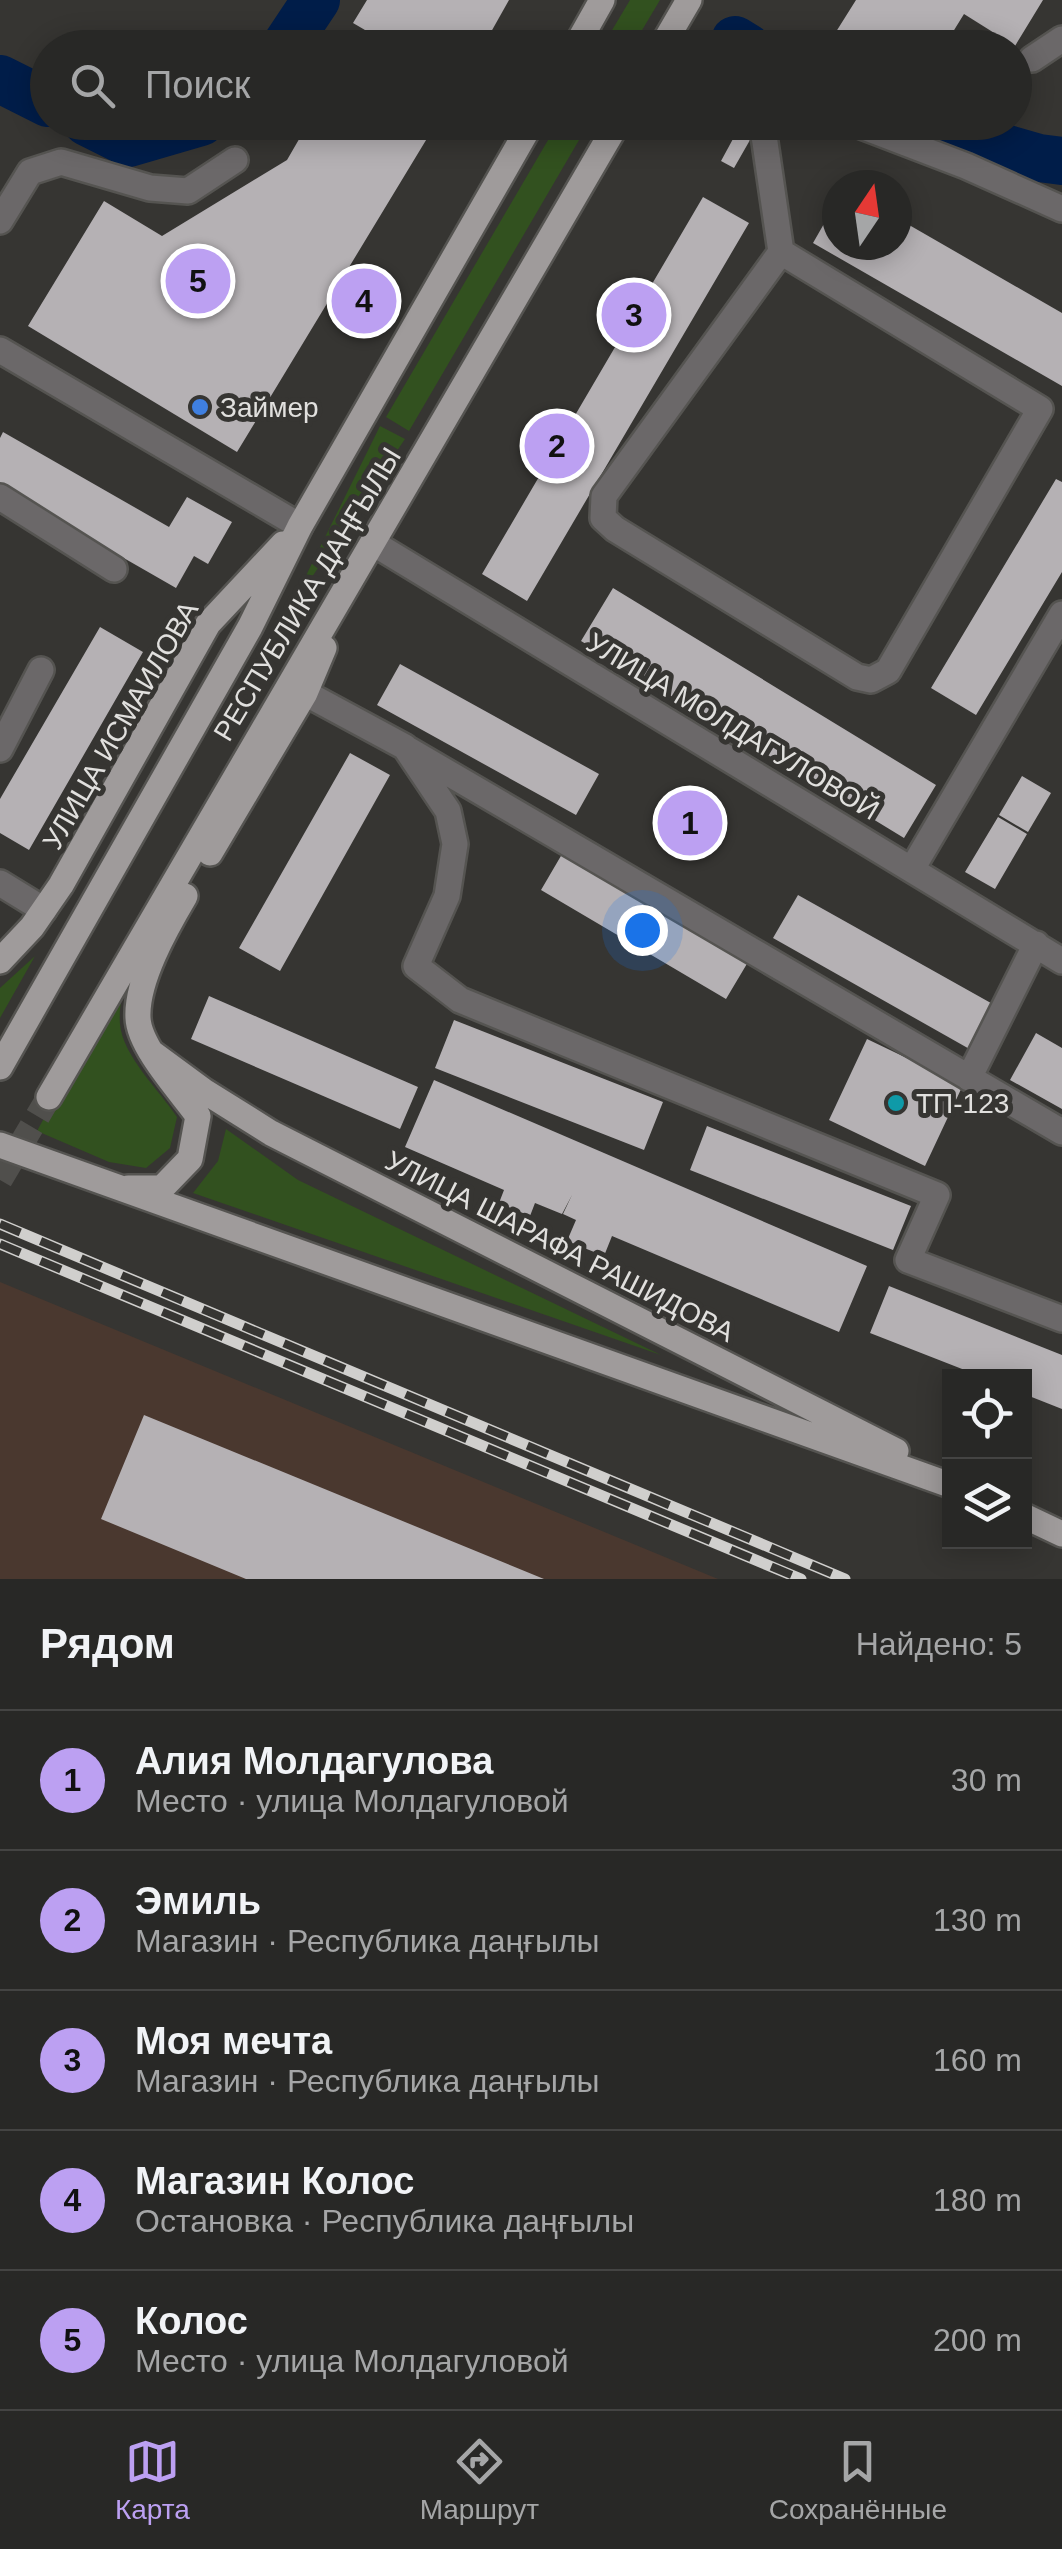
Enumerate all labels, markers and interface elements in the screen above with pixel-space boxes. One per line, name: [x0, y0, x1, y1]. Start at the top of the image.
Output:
search box: [30, 30, 1032, 140]
icon: search: [65, 58, 120, 113]
text: Поиск: [145, 64, 250, 106]
north arrow: [822, 170, 912, 260]
pin: 5: [166, 244, 230, 318]
pin: 4: [332, 264, 396, 338]
pin: 3: [602, 278, 666, 352]
place label: Займер: [220, 392, 319, 423]
marker: Займер: [189, 396, 211, 418]
pin: 2: [524, 408, 590, 484]
street label: РЕСПУБЛИКА ДАҢҒЫЛЫ: [208, 442, 407, 746]
street label: УЛИЦА ИСМАИЛОВА: [37, 595, 204, 855]
street label: УЛИЦА МОЛДАГУЛОВОЙ: [581, 627, 884, 826]
pin: 1: [658, 786, 722, 860]
your location: [617, 905, 668, 956]
place label: ТП-123: [916, 1088, 1009, 1119]
marker: ТП-123: [885, 1092, 907, 1114]
street label: УЛИЦА ШАРАФА РАШИДОВА: [380, 1145, 739, 1348]
map controls: [942, 1369, 1032, 1549]
button: locate: [942, 1369, 1032, 1459]
button: layers: [942, 1459, 1032, 1549]
text: Рядом: [40, 1620, 175, 1667]
text: Найдено: 5: [856, 1626, 1022, 1662]
text: Алия Молдагулова: [135, 1740, 493, 1782]
text: 1: [64, 1762, 81, 1798]
text: 30 m: [951, 1762, 1022, 1798]
text: Место · улица Молдагуловой: [135, 1783, 569, 1819]
text: Эмиль: [135, 1880, 261, 1922]
text: 2: [64, 1902, 81, 1938]
text: 130 m: [933, 1902, 1022, 1938]
text: Магазин · Республика даңғылы: [135, 1923, 600, 1959]
text: Моя мечта: [135, 2020, 332, 2062]
text: 3: [64, 2042, 81, 2078]
text: 160 m: [933, 2042, 1022, 2078]
text: Магазин · Республика даңғылы: [135, 2063, 600, 2099]
text: Магазин Колос: [135, 2160, 414, 2202]
text: 4: [64, 2182, 81, 2218]
text: 180 m: [933, 2182, 1022, 2218]
text: Остановка · Республика даңғылы: [135, 2203, 634, 2239]
text: Колос: [135, 2300, 248, 2342]
text: 5: [64, 2322, 81, 2358]
text: 200 m: [933, 2322, 1022, 2358]
text: Место · улица Молдагуловой: [135, 2343, 569, 2379]
tab: Карта: [115, 2434, 190, 2526]
tab: Маршрут: [420, 2434, 539, 2526]
tab: Сохранённые: [769, 2434, 947, 2526]

